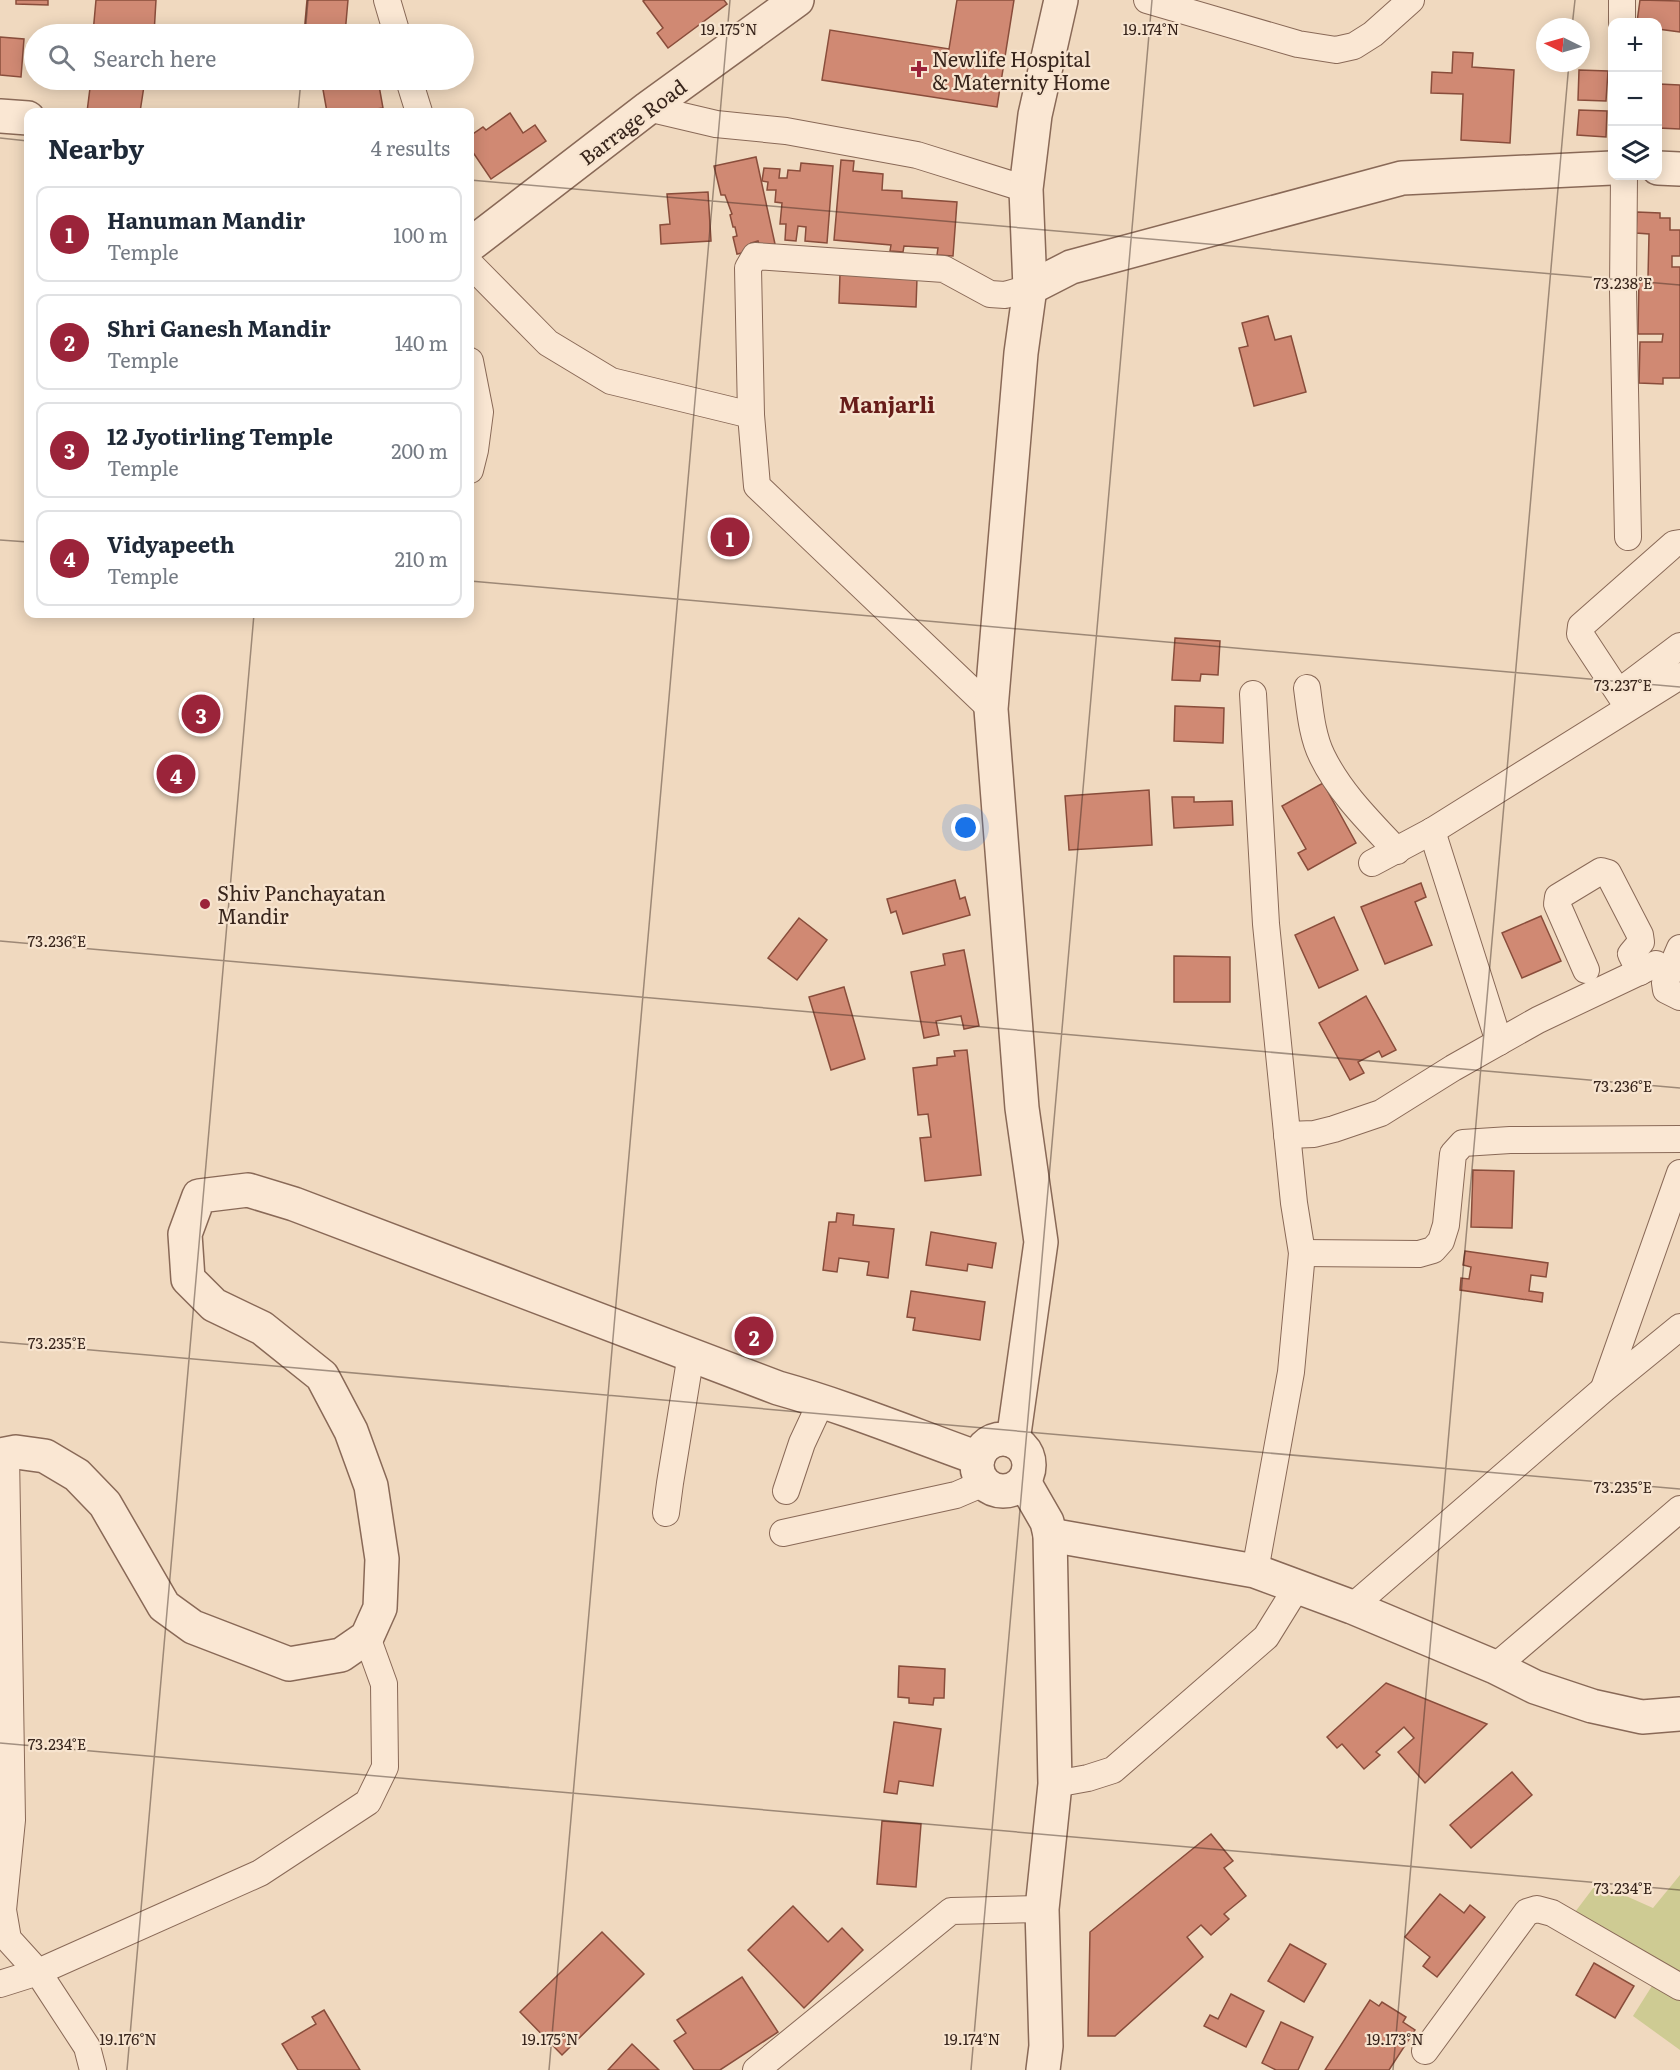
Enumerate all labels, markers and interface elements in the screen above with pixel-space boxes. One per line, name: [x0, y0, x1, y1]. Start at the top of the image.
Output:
text: 19.175°N: [701, 17, 757, 40]
text: 19.174°N: [1123, 17, 1179, 40]
north arrow: [1536, 18, 1590, 72]
map controls: [1608, 18, 1662, 180]
button: +: [1608, 18, 1662, 72]
search box: [24, 24, 474, 90]
icon: search: [45, 41, 78, 74]
text: Search here: [93, 41, 216, 74]
place label: Newlife Hospital & Maternity Home: [932, 43, 1110, 96]
marker: Newlife Hospital & Maternity Home: [910, 60, 928, 78]
street label: Barrage Road: [572, 71, 692, 171]
button: −: [1608, 72, 1662, 126]
button: layers: [1608, 126, 1662, 180]
text: Nearby: [48, 128, 144, 167]
text: 4 results: [371, 132, 450, 162]
text: Hanuman Mandir: [107, 203, 305, 236]
text: 1: [65, 219, 74, 249]
text: 100 m: [393, 219, 448, 249]
text: Temple: [107, 236, 179, 266]
text: 73.238°E: [1593, 271, 1653, 294]
text: Shri Ganesh Mandir: [107, 311, 331, 344]
text: 2: [64, 327, 75, 357]
text: 140 m: [395, 327, 448, 357]
text: Temple: [107, 344, 179, 374]
district label: Manjarli: [839, 387, 935, 420]
text: 12 Jyotirling Temple: [107, 419, 333, 452]
text: 3: [64, 435, 75, 465]
text: 200 m: [391, 435, 448, 465]
text: Temple: [107, 452, 179, 482]
pin: 1: [710, 514, 750, 560]
text: Vidyapeeth: [107, 527, 235, 560]
text: 4: [63, 543, 76, 573]
text: 210 m: [395, 543, 448, 573]
text: Temple: [107, 560, 179, 590]
text: 73.237°E: [1594, 673, 1652, 696]
pin: 3: [182, 692, 220, 736]
pin: 4: [156, 752, 195, 796]
your location: [951, 813, 980, 842]
place label: Shiv Panchayatan Mandir: [217, 877, 386, 930]
marker: Shiv Panchayatan Mandir: [198, 897, 212, 911]
text: 73.236°E: [28, 929, 86, 952]
text: 73.236°E: [1594, 1074, 1652, 1097]
pin: 2: [734, 1314, 774, 1358]
text: 73.235°E: [28, 1331, 86, 1354]
text: 73.235°E: [1594, 1475, 1652, 1498]
text: 73.234°E: [28, 1732, 86, 1755]
text: 73.234°E: [1594, 1876, 1652, 1899]
text: 19.176°N: [99, 2027, 157, 2050]
text: 19.175°N: [522, 2027, 578, 2050]
text: 19.174°N: [944, 2027, 1000, 2050]
text: 19.173°N: [1366, 2027, 1424, 2050]

